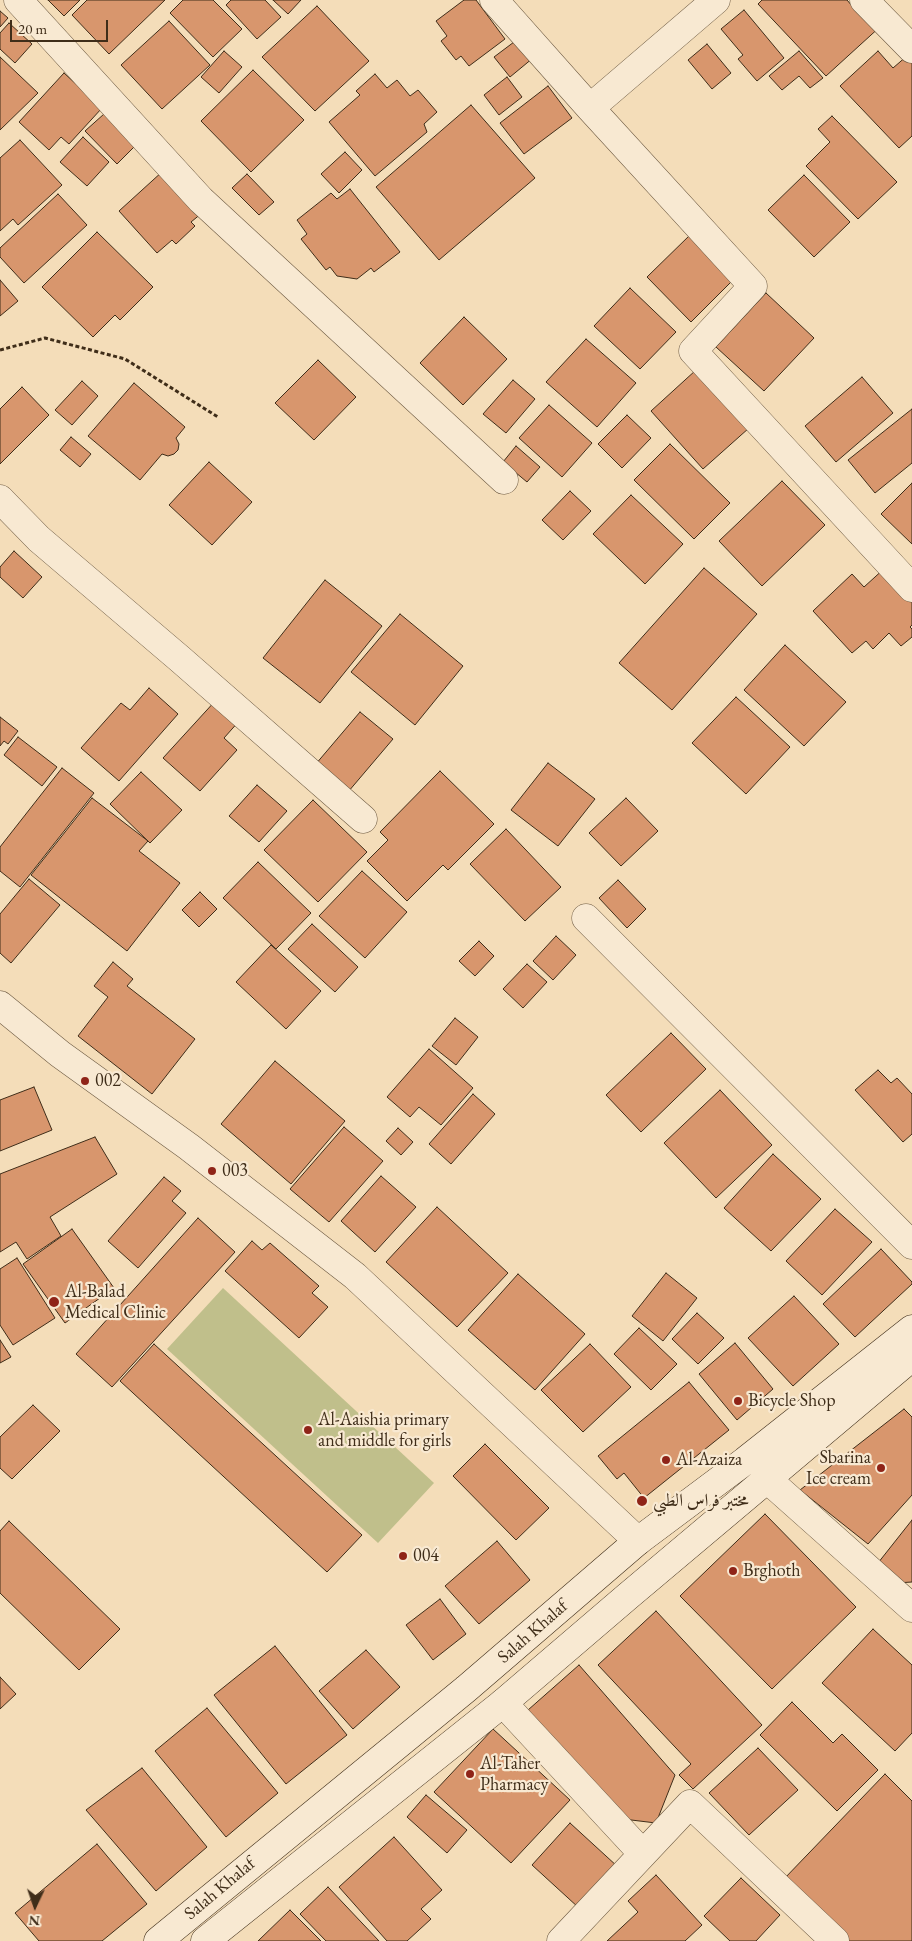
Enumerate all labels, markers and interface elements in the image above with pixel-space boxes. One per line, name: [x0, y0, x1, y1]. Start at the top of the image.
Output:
scale bar: [12, 10, 110, 42]
text: 20 m: [18, 19, 47, 38]
place label: 002: [95, 1070, 121, 1092]
marker: 002: [79, 1075, 91, 1087]
place label: 003: [222, 1160, 248, 1182]
marker: 003: [206, 1165, 218, 1177]
place label: Al-Balad Medical Clinic: [65, 1281, 166, 1324]
marker: Al-Balad Medical Clinic: [47, 1295, 61, 1309]
place label: Bicycle Shop: [748, 1390, 836, 1412]
marker: Bicycle Shop: [732, 1395, 744, 1407]
place label: Al-Aaishia primary and middle for girls: [318, 1409, 451, 1452]
marker: Al-Aaishia primary and middle for girls: [302, 1424, 314, 1436]
place label: Sbarina Ice cream: [806, 1447, 871, 1490]
place label: Al-Azaiza: [676, 1449, 742, 1471]
marker: Al-Azaiza: [660, 1454, 672, 1466]
marker: Sbarina Ice cream: [875, 1462, 887, 1474]
place label: مختبر فراس الطبي: [653, 1490, 749, 1512]
marker: مختبر فراس الطبي: [635, 1494, 649, 1508]
place label: 004: [413, 1545, 439, 1567]
marker: 004: [397, 1550, 409, 1562]
place label: Brghoth: [743, 1560, 801, 1582]
marker: Brghoth: [727, 1565, 739, 1577]
street label: Salah Khalaf: [494, 1596, 572, 1668]
place label: Al-Taher Pharmacy: [480, 1753, 548, 1796]
marker: Al-Taher Pharmacy: [464, 1768, 476, 1780]
street label: Salah Khalaf: [180, 1853, 260, 1925]
north arrow: [10, 1881, 60, 1931]
text: N: [28, 1912, 40, 1930]

